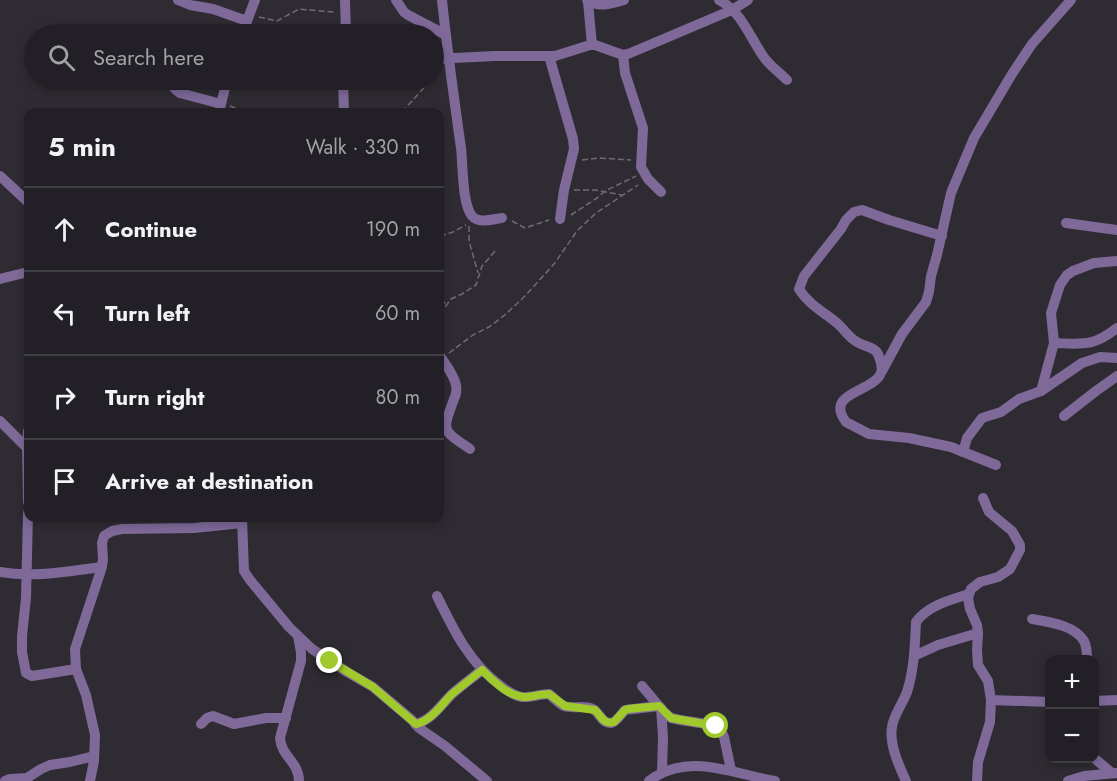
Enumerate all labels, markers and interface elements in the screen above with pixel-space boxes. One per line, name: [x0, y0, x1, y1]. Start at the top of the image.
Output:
search box: [24, 24, 444, 90]
icon: search: [45, 41, 78, 74]
text: Search here: [93, 41, 204, 73]
text: 5 min: [48, 128, 116, 166]
text: Walk · 330 m: [306, 133, 420, 162]
icon: ahead: [48, 213, 81, 246]
text: Continue: [105, 213, 197, 245]
text: 190 m: [366, 215, 420, 244]
icon: left: [48, 297, 81, 330]
text: Turn left: [105, 297, 190, 329]
text: 60 m: [375, 299, 420, 328]
icon: right: [48, 381, 81, 414]
text: Turn right: [105, 381, 205, 413]
text: 80 m: [375, 383, 420, 412]
icon: arrive: [48, 465, 81, 498]
text: Arrive at destination: [105, 465, 314, 497]
route end: [316, 647, 342, 673]
map controls: [1045, 655, 1099, 763]
button: +: [1045, 655, 1099, 709]
button: −: [1045, 709, 1099, 763]
route start: [702, 712, 728, 738]

